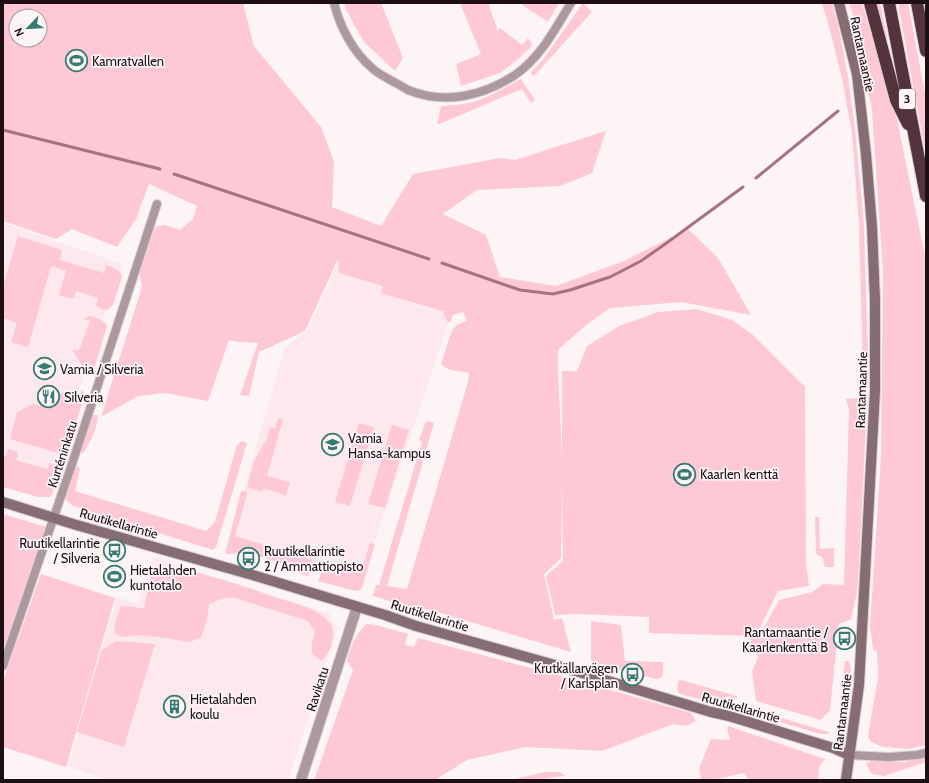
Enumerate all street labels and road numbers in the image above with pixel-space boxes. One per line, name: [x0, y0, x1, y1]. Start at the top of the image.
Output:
street label: Rantamaantie: [847, 15, 879, 93]
road number: 3: [899, 89, 915, 109]
street label: Rantamaantie: [852, 351, 870, 429]
street label: Kurténinkatu: [44, 418, 80, 489]
street label: Ruutikellarintie: [78, 504, 160, 542]
street label: Ruutikellarintie: [389, 596, 471, 635]
street label: Ravikatu: [302, 664, 332, 713]
street label: Rantamaantie: [829, 673, 855, 751]
street label: Ruutikellarintie: [700, 688, 782, 726]

